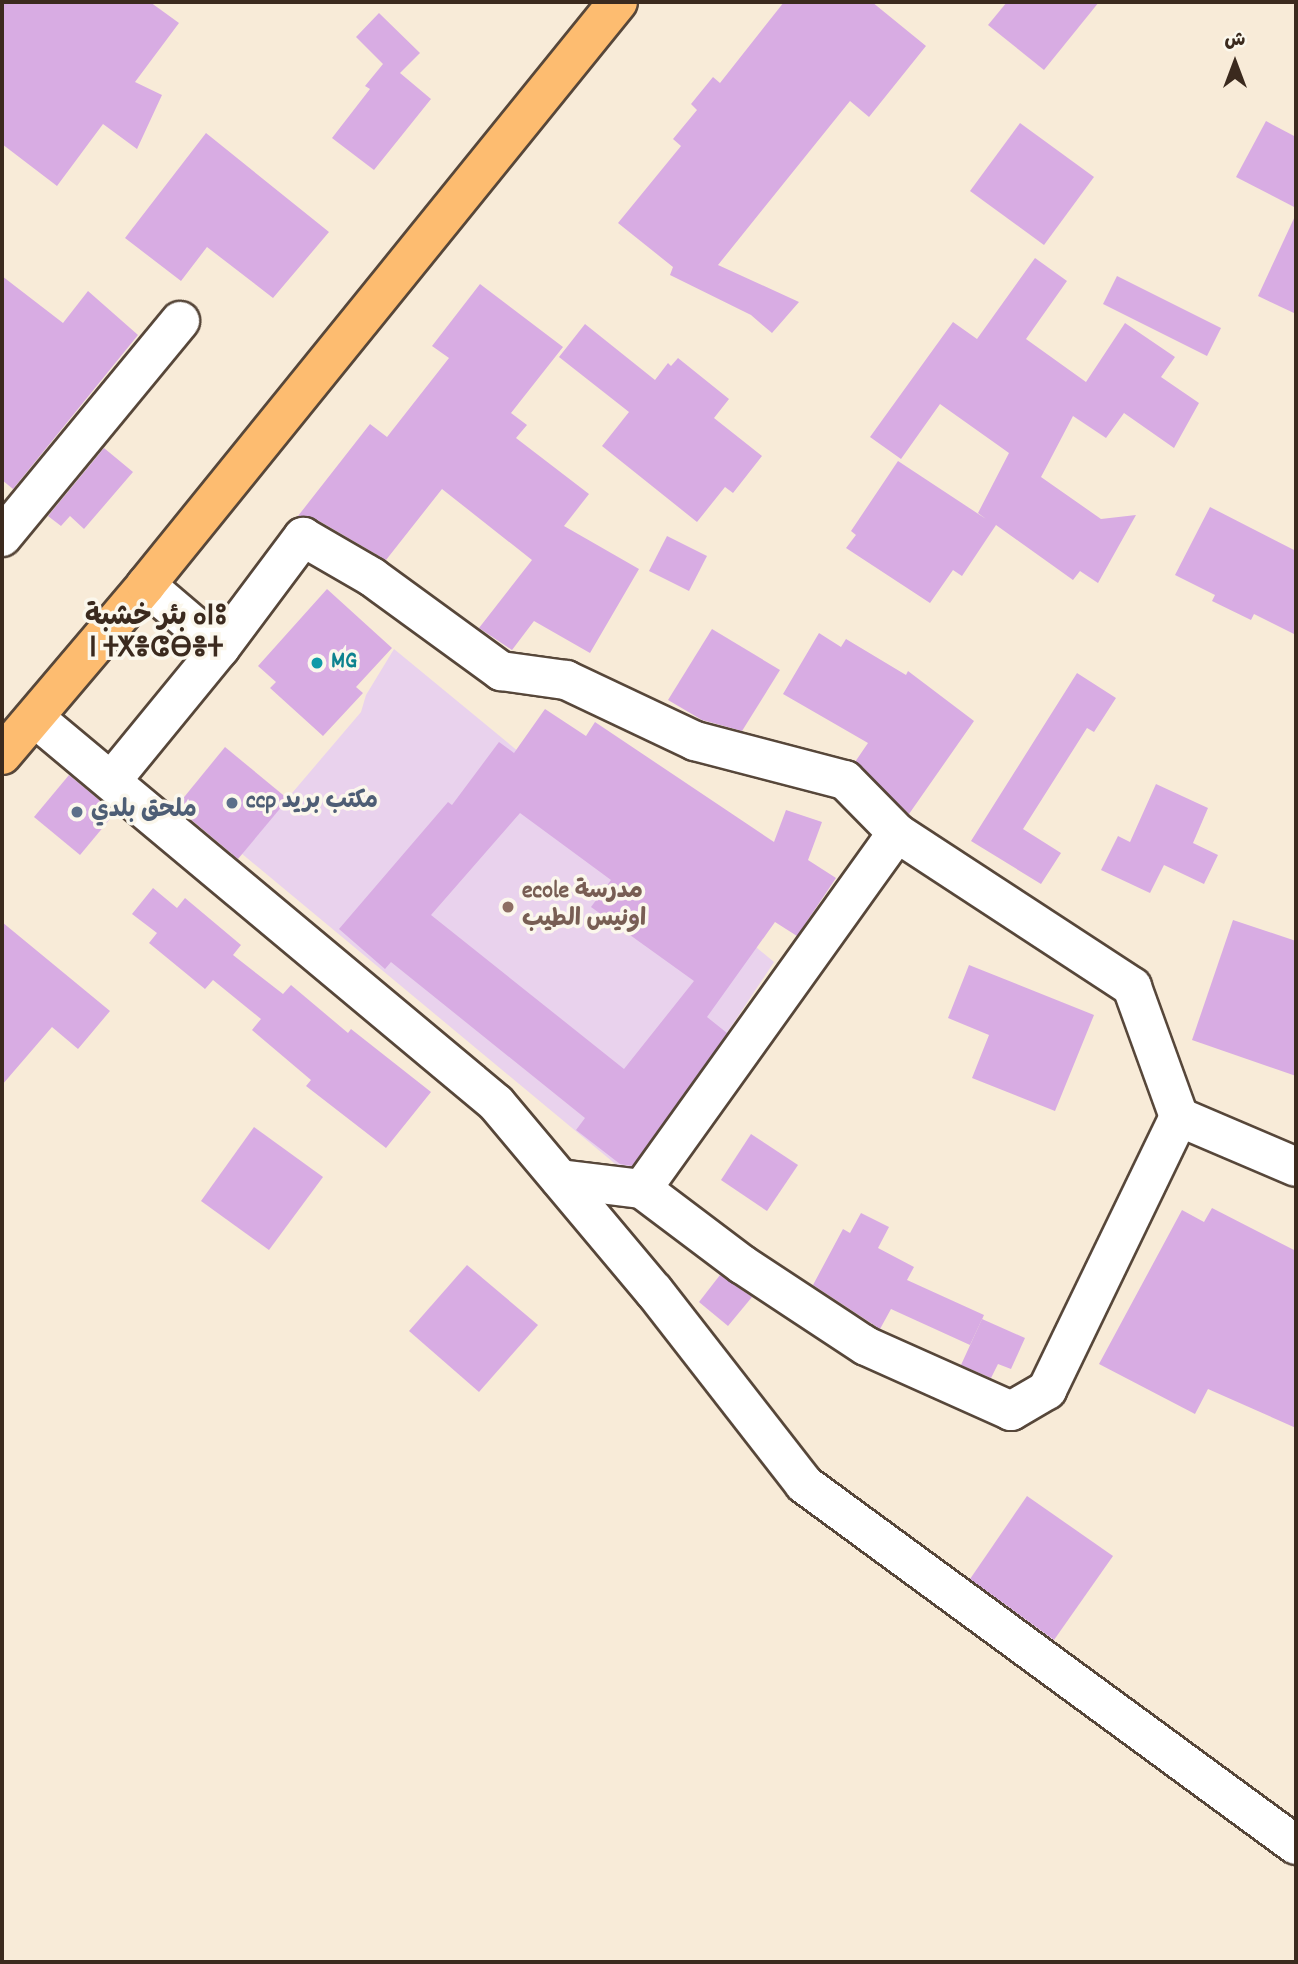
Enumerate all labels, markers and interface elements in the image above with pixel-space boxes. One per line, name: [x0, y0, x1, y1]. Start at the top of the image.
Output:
north arrow: [1200, 28, 1270, 98]
text: ش: [1225, 28, 1245, 55]
district label: بئر خشبة ⴰⵏⵓ ⵏ ⵜⵅⴻⵛⴱⴻⵜ: [85, 602, 227, 668]
place label: MG: [331, 649, 357, 677]
marker: MG: [309, 655, 325, 671]
place label: ccp مكتب بريد: [246, 789, 378, 817]
marker: ccp مكتب بريد: [224, 795, 240, 811]
place label: ملحق بلدي: [91, 798, 197, 826]
marker: ملحق بلدي: [69, 804, 85, 820]
place label: ecole مدرسة اونيس الطيب: [522, 879, 646, 935]
marker: ecole مدرسة اونيس الطيب: [500, 899, 516, 915]

